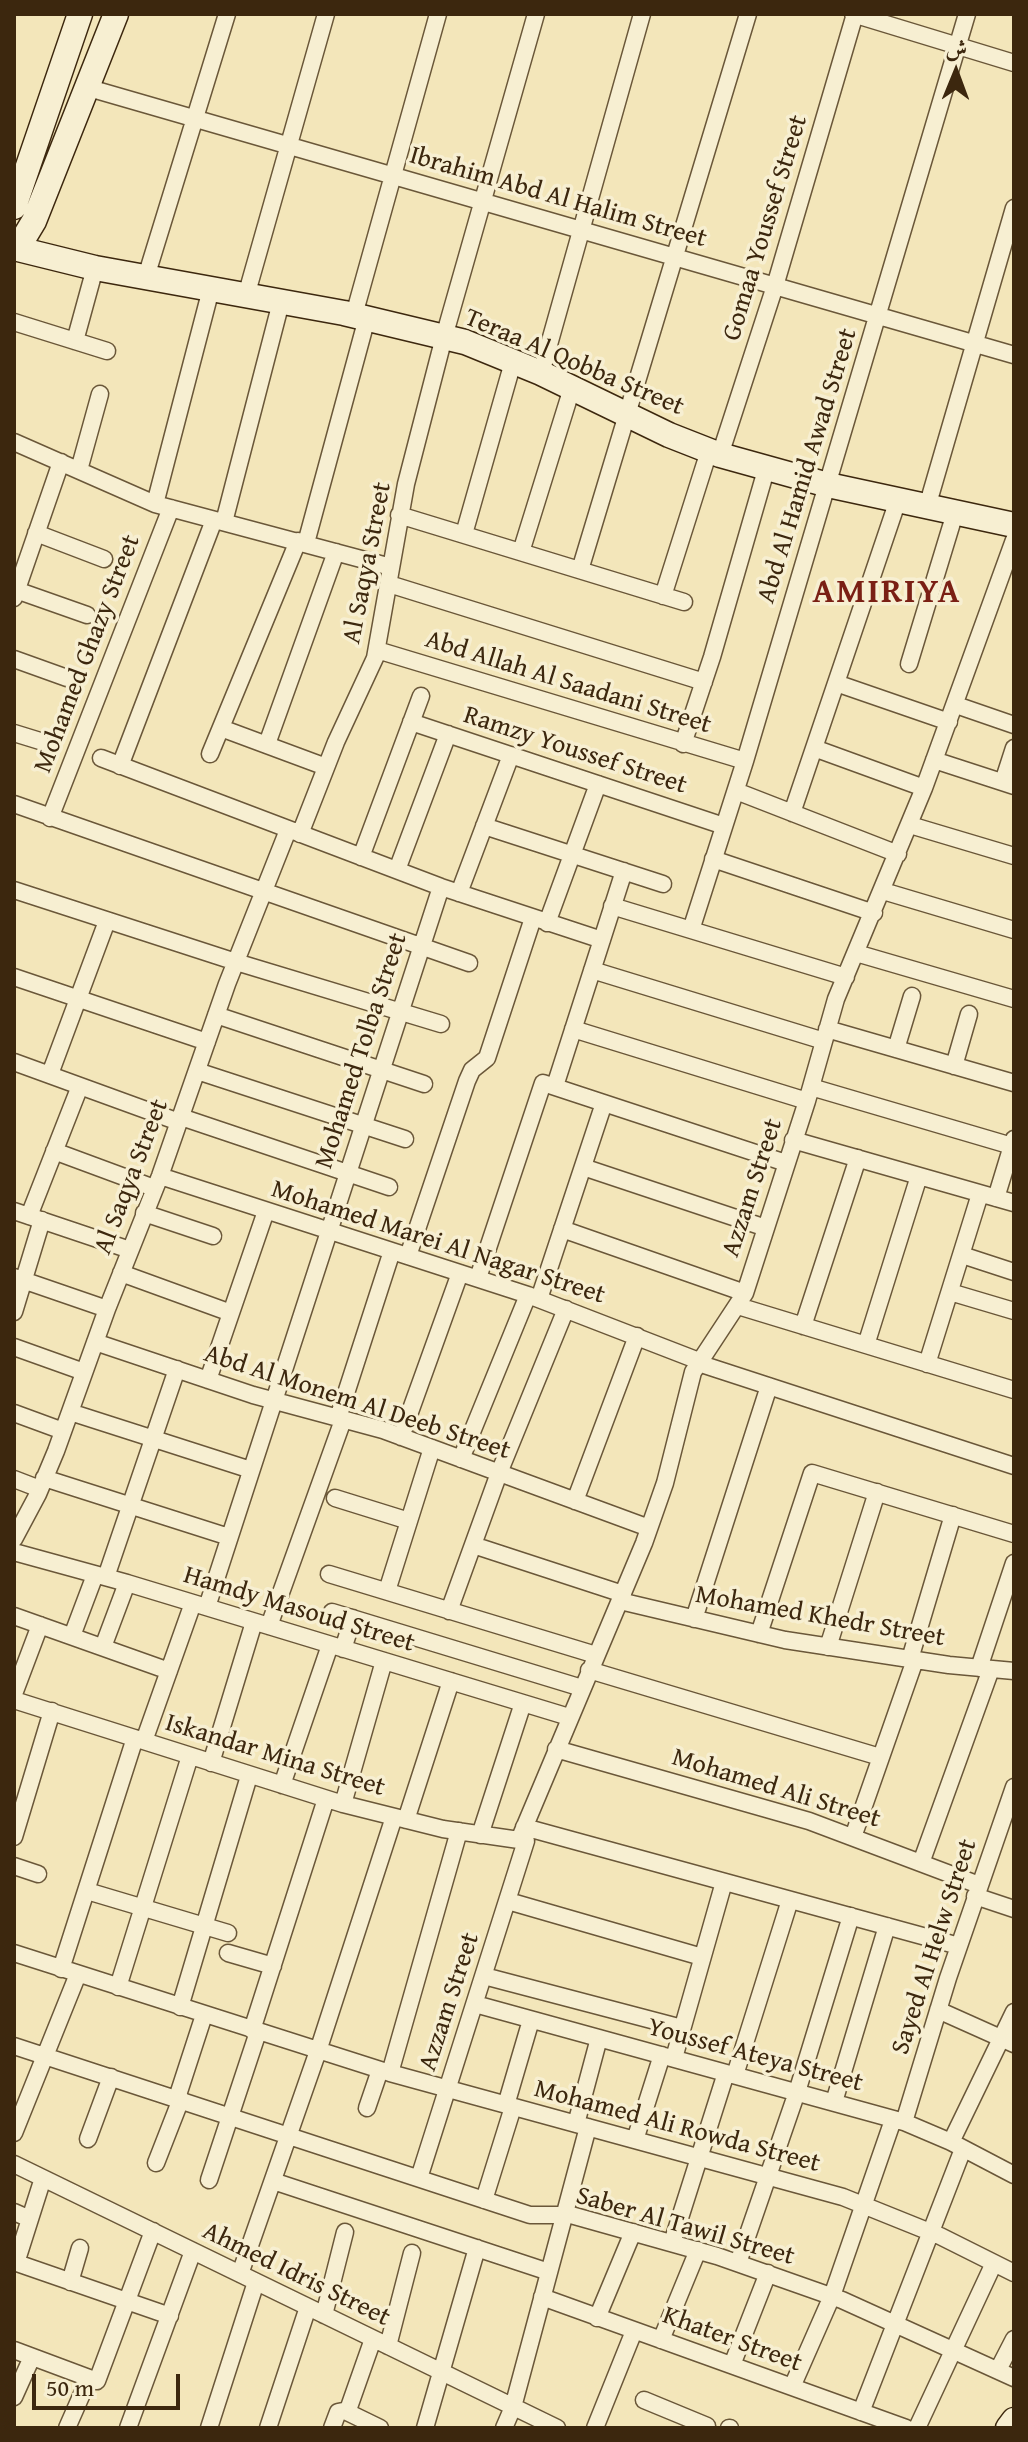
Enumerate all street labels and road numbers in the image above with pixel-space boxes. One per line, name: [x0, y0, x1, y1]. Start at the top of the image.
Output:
street label: Gomaa Youssef Street: [717, 111, 815, 345]
street label: Ibrahim Abd Al Halim Street: [406, 141, 710, 255]
street label: Teraa Al Qobba Street: [460, 303, 688, 423]
street label: Abd Al Hamid Awad Street: [751, 325, 865, 607]
street label: Al Saqya Street: [337, 480, 399, 646]
street label: Mohamed Ghazy Street: [28, 531, 148, 777]
street label: Abd Allah Al Saadani Street: [421, 625, 715, 741]
street label: Ramzy Youssef Street: [460, 700, 690, 802]
street label: Mohamed Tolba Street: [309, 929, 415, 1173]
street label: Al Saqya Street: [88, 1095, 176, 1259]
street label: Azzam Street: [716, 1115, 790, 1261]
street label: Mohamed Marei Al Nagar Street: [267, 1174, 609, 1312]
street label: Abd Al Monem Al Deeb Street: [200, 1339, 514, 1467]
street label: Hamdy Masoud Street: [180, 1560, 418, 1660]
street label: Mohamed Khedr Street: [693, 1580, 947, 1654]
street label: Iskandar Mina Street: [161, 1708, 389, 1804]
street label: Mohamed Ali Street: [668, 1742, 884, 1836]
street label: Sayed Al Helw Street: [885, 1835, 985, 2059]
street label: Azzam Street: [413, 1929, 487, 2075]
street label: Youssef Ateya Street: [644, 2012, 866, 2100]
street label: Mohamed Ali Rowda Street: [531, 2074, 823, 2180]
street label: Saber Al Tawil Street: [572, 2181, 798, 2273]
street label: Ahmed Idris Street: [197, 2216, 395, 2334]
street label: Khater Street: [658, 2300, 806, 2380]

